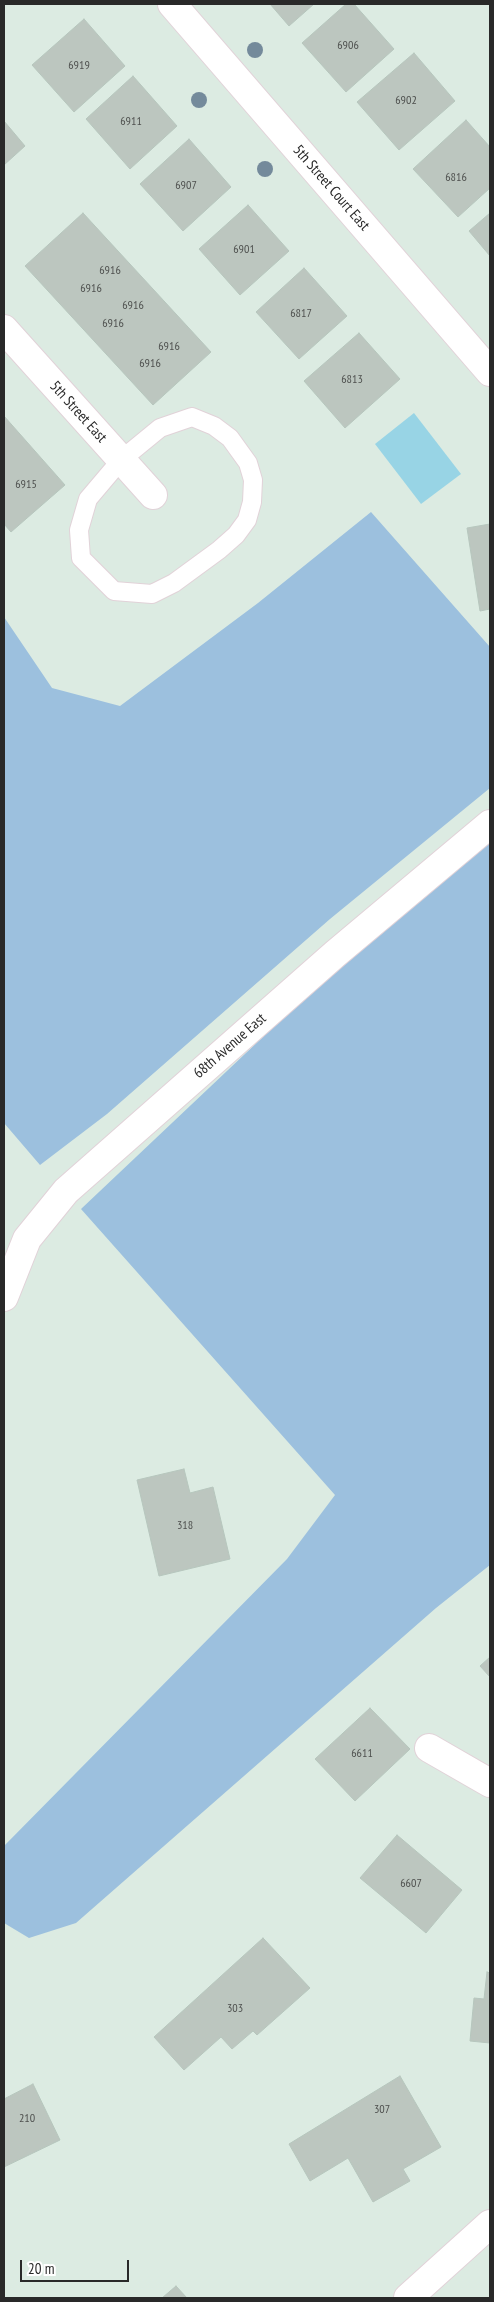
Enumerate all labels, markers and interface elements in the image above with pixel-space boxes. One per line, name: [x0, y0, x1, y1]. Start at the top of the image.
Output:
house number: 6906: [337, 39, 359, 53]
house number: 6919: [68, 59, 90, 73]
house number: 6902: [395, 94, 417, 108]
house number: 6911: [120, 115, 142, 129]
street label: 5th Street Court East: [289, 141, 373, 235]
house number: 6816: [445, 171, 467, 185]
house number: 6907: [175, 179, 197, 193]
house number: 6901: [233, 243, 255, 257]
house number: 6916: [99, 264, 121, 278]
house number: 6916: [80, 282, 102, 296]
house number: 6916: [122, 299, 144, 313]
house number: 6817: [290, 307, 312, 321]
house number: 6916: [102, 317, 124, 331]
house number: 6916: [158, 340, 180, 354]
house number: 6916: [139, 357, 161, 371]
house number: 6813: [341, 373, 363, 387]
street label: 5th Street East: [46, 378, 110, 446]
house number: 6915: [15, 478, 37, 492]
street label: 68th Avenue East: [190, 1010, 270, 1082]
house number: 318: [177, 1519, 193, 1533]
house number: 6611: [351, 1747, 373, 1761]
house number: 6607: [400, 1877, 422, 1891]
house number: 303: [227, 2002, 243, 2016]
house number: 307: [374, 2103, 390, 2117]
house number: 210: [19, 2112, 35, 2126]
scale bar: [22, 2250, 131, 2282]
text: 20 m: [28, 2259, 54, 2278]

